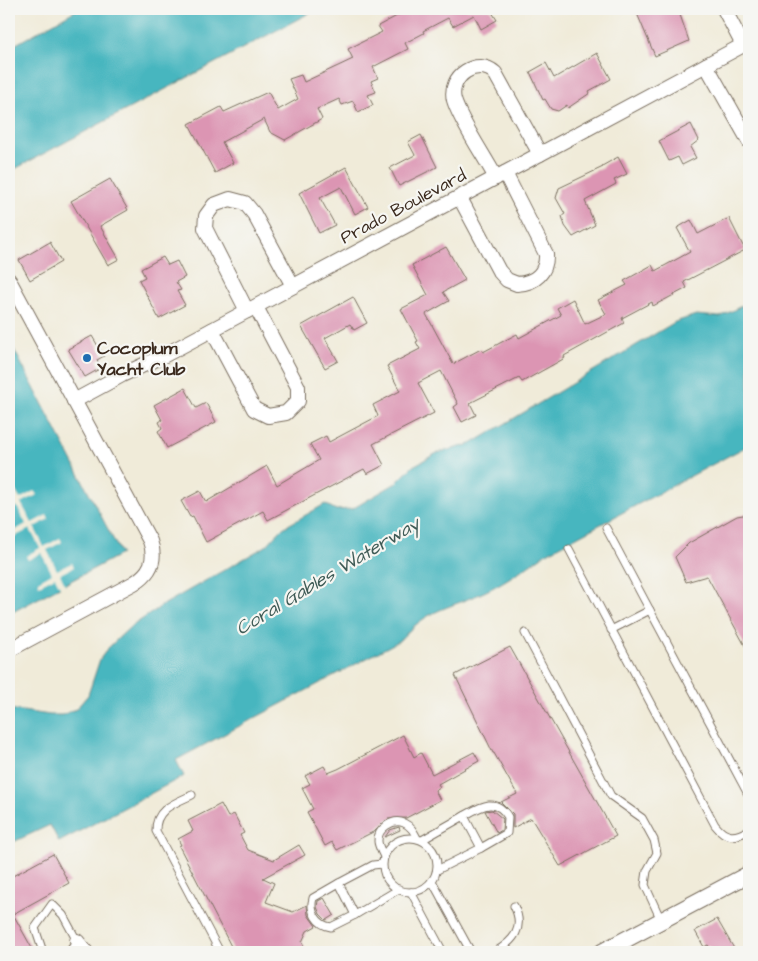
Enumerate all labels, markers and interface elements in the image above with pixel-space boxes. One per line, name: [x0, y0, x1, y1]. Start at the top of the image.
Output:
street label: Prado Boulevard: [336, 163, 471, 250]
place label: Cocoplum Yacht Club: [97, 336, 186, 382]
marker: Cocoplum Yacht Club: [81, 352, 93, 364]
water label: Coral Gables Waterway: [231, 509, 427, 642]

